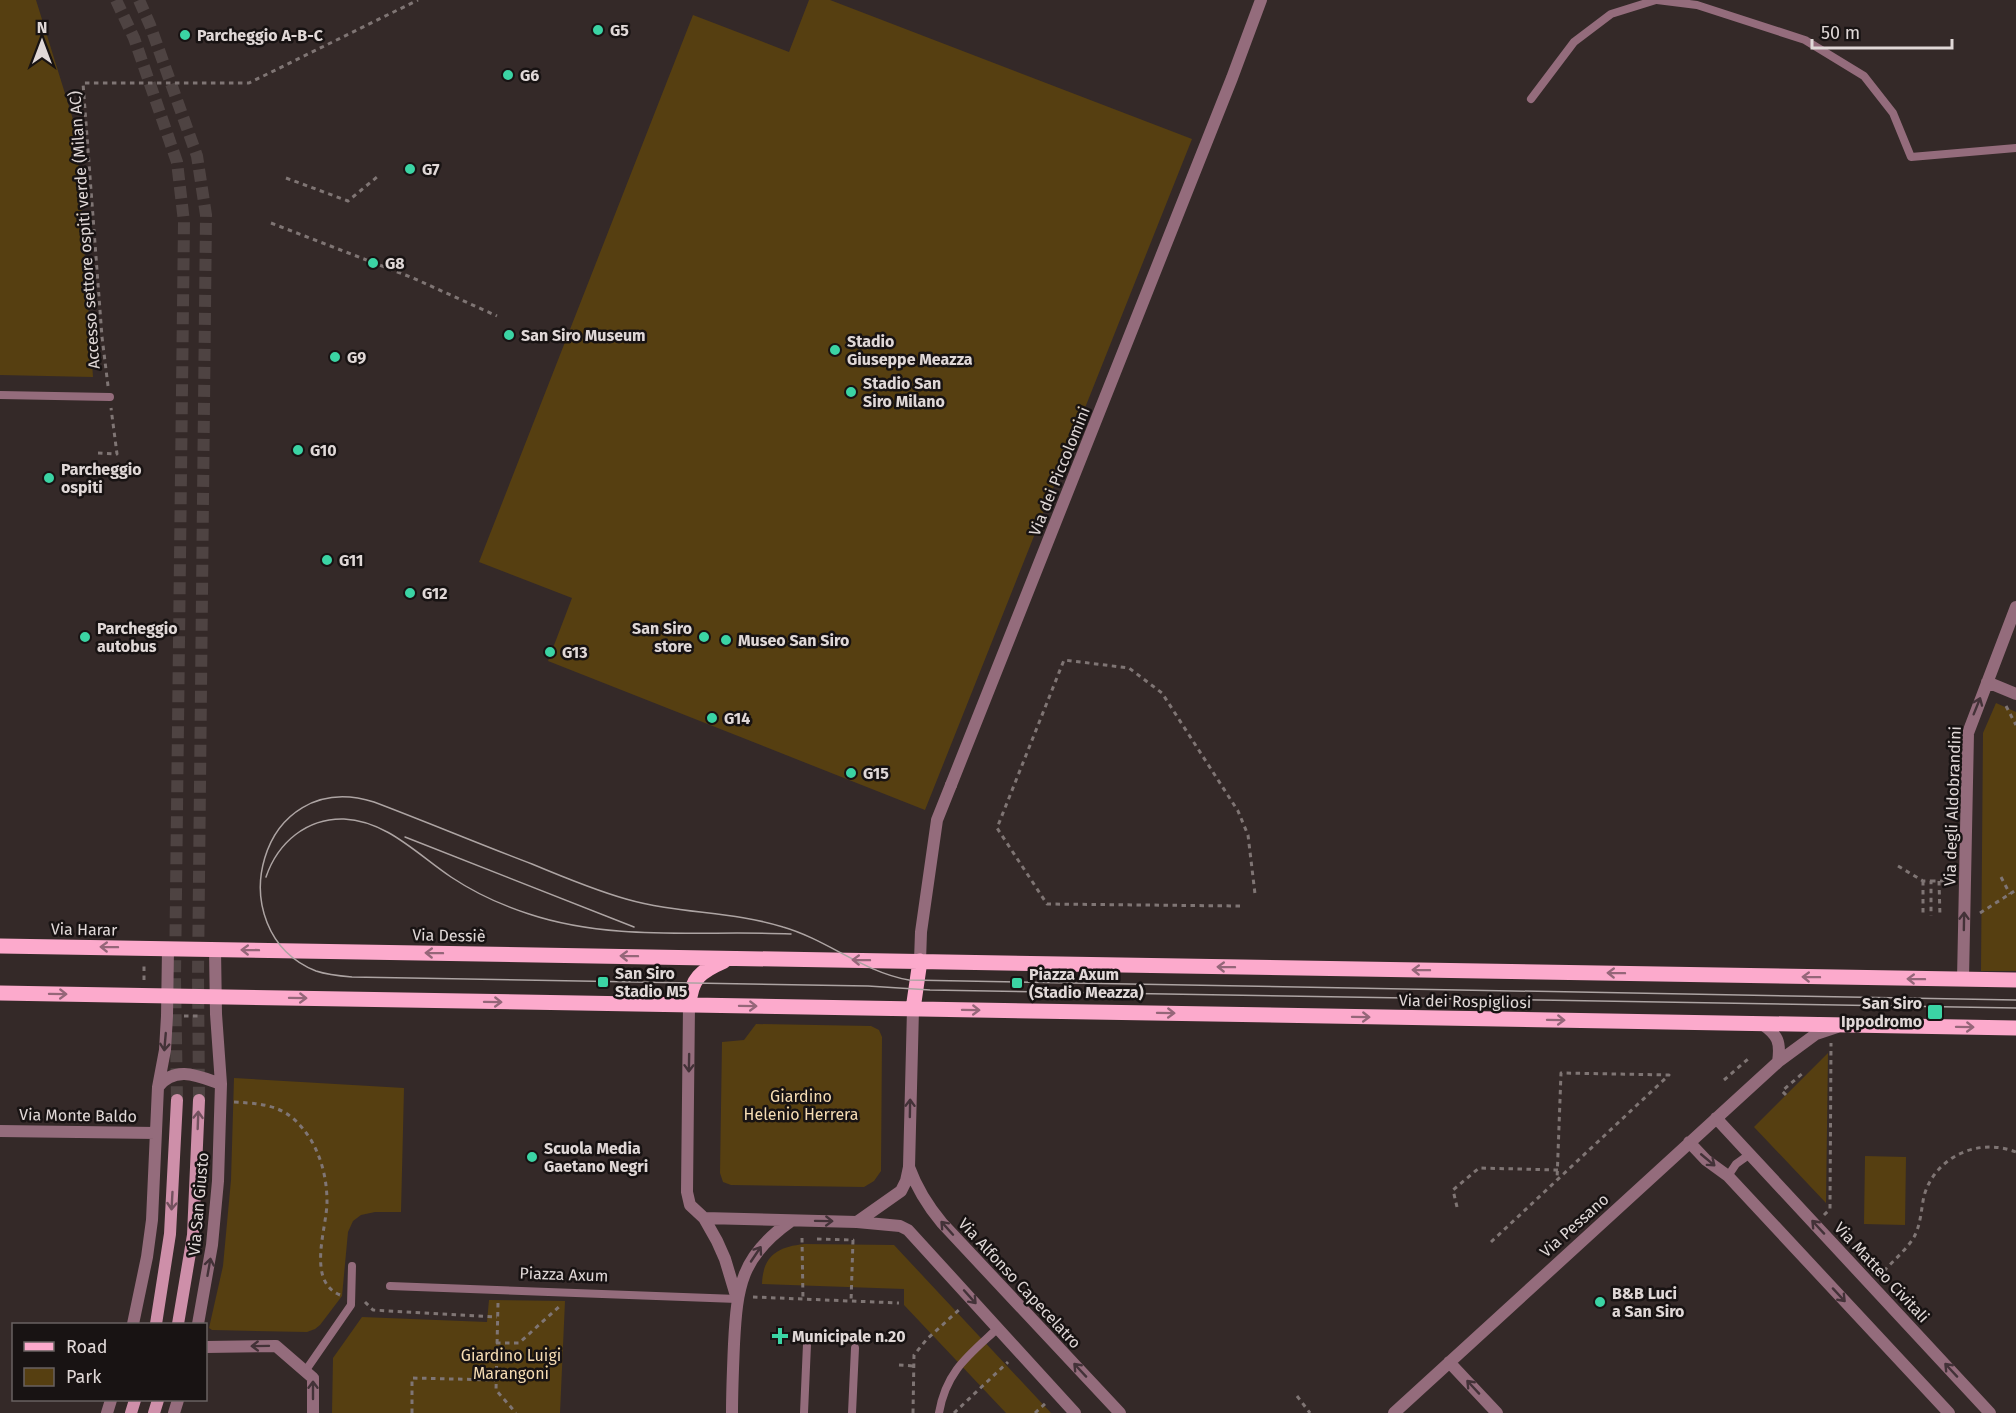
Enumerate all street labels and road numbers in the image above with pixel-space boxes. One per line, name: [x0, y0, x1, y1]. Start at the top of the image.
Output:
street label: Accesso settore ospiti verde (Milan AC): [65, 90, 104, 370]
street label: Via dei Piccolomini: [1025, 404, 1094, 538]
street label: Via degli Aldobrandini: [1940, 726, 1965, 886]
street label: Via Harar: [51, 919, 118, 940]
street label: Via Dessiè: [412, 925, 486, 946]
street label: Via dei Rospigliosi: [1399, 991, 1531, 1012]
street label: Via Monte Baldo: [19, 1105, 137, 1126]
street label: Via San Giusto: [185, 1152, 212, 1257]
street label: Via Pessano: [1536, 1190, 1613, 1261]
street label: Via Alfonso Capecelatro: [954, 1214, 1085, 1352]
street label: Via Matteo Civitali: [1830, 1218, 1933, 1327]
street label: Piazza Axum: [519, 1263, 609, 1286]

